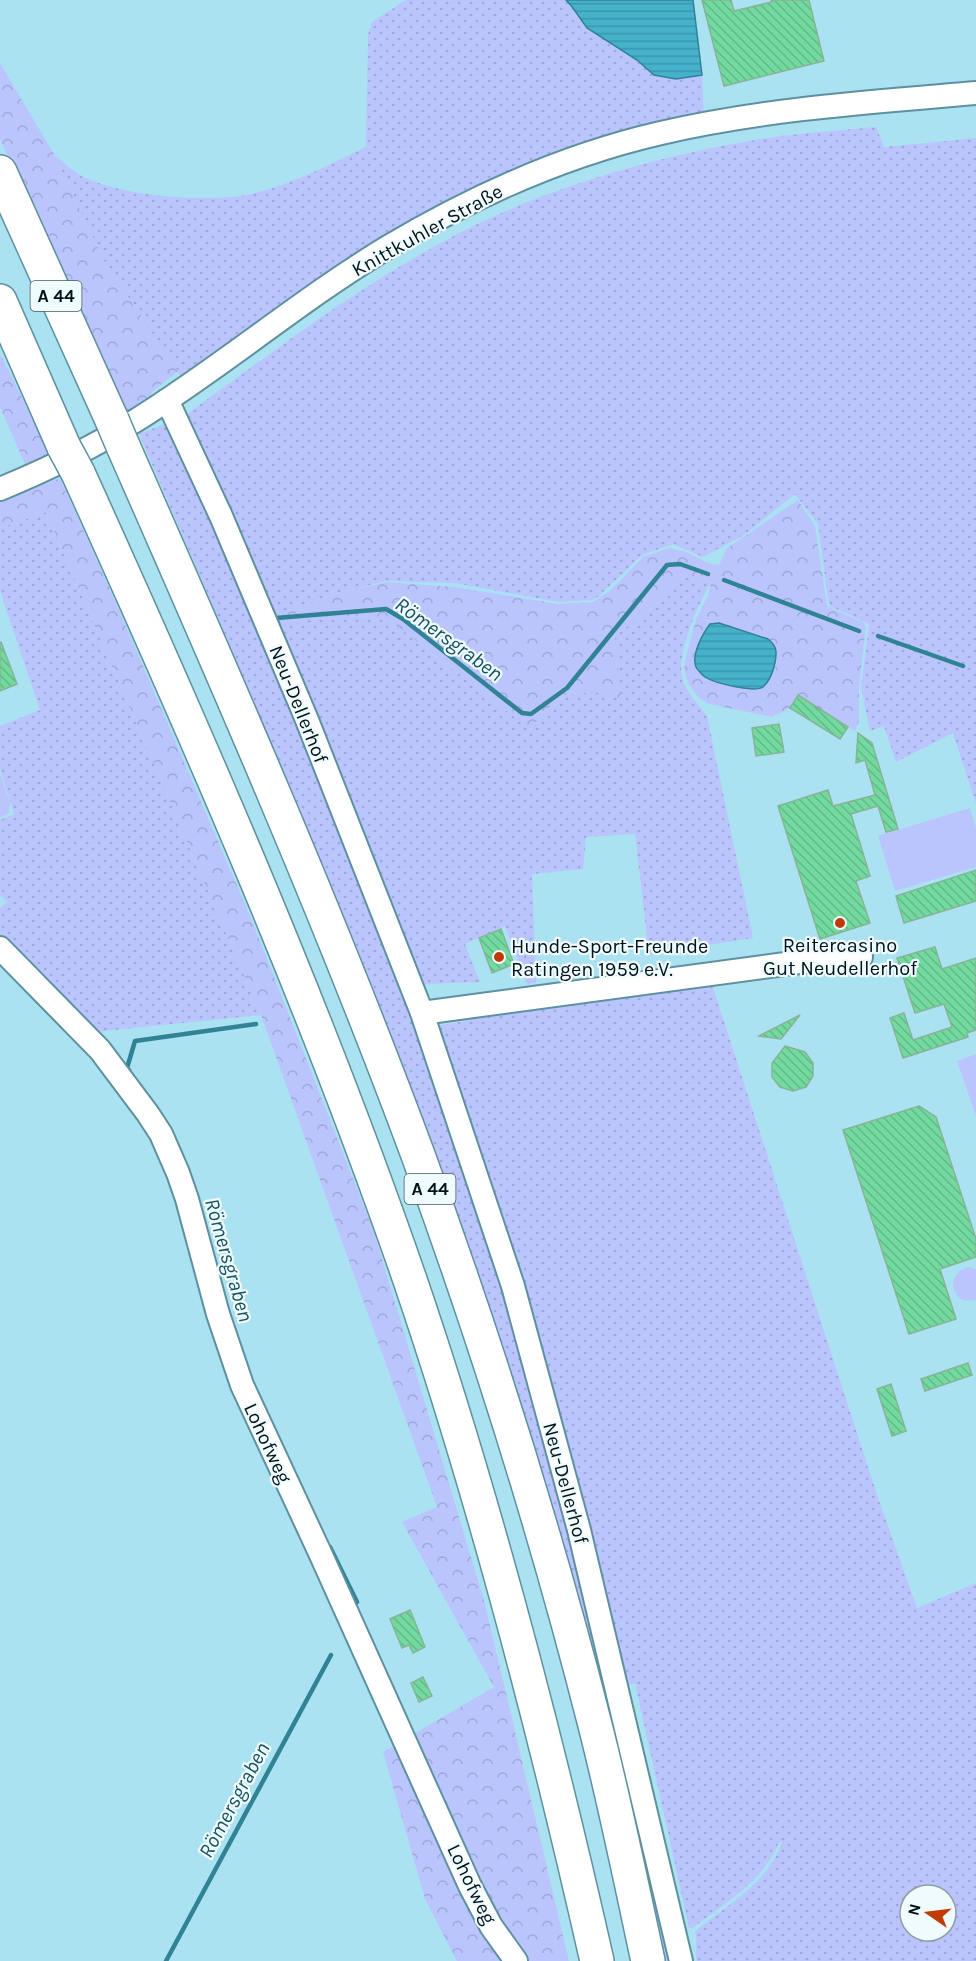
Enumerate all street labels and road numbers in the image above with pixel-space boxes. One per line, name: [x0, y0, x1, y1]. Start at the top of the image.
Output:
street label: Knittkuhler Straße: [348, 179, 507, 281]
road number: A 44: [31, 281, 82, 311]
street label: Neu-Dellerhof: [264, 642, 333, 767]
road number: A 44: [404, 1174, 456, 1204]
street label: Lohofweg: [239, 1399, 296, 1487]
street label: Neu-Dellerhof: [538, 1420, 593, 1547]
street label: Lohofweg: [442, 1840, 501, 1928]

